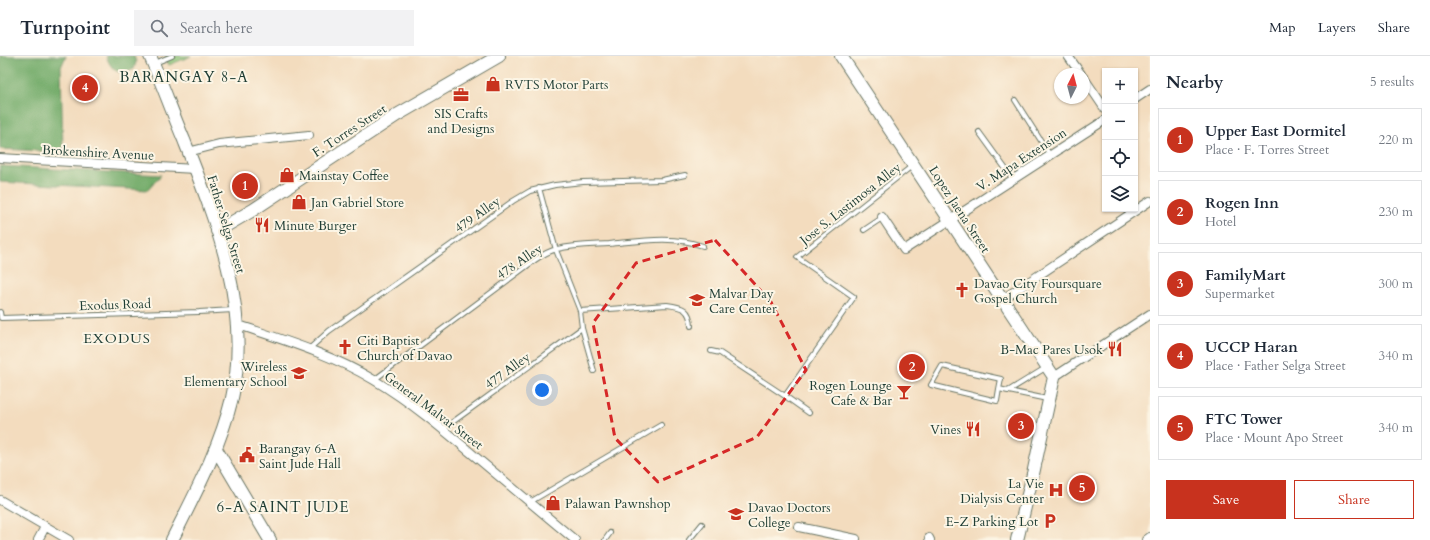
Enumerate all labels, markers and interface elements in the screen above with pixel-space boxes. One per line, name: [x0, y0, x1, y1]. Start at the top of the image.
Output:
search box: [134, 10, 414, 46]
text: Turnpoint: [20, 15, 110, 41]
icon: search: [148, 17, 170, 39]
text: Search here: [180, 18, 253, 38]
text: Map: [1269, 18, 1296, 37]
text: Layers: [1318, 18, 1356, 37]
text: Share: [1378, 18, 1410, 37]
district label: BARANGAY 8-A: [119, 67, 249, 87]
north arrow: [1054, 68, 1090, 104]
map controls: [1102, 68, 1138, 212]
button: +: [1102, 68, 1138, 104]
text: Nearby: [1166, 71, 1223, 94]
pin: 4: [72, 73, 98, 103]
text: 5 results: [1370, 73, 1414, 91]
shop icon: RVTS Motor Parts: [484, 75, 502, 93]
place label: RVTS Motor Parts: [505, 76, 608, 94]
office icon: SIS Crafts and Designs: [452, 86, 470, 104]
street label: F. Torres Street: [309, 100, 390, 162]
button: −: [1102, 104, 1138, 140]
place label: SIS Crafts and Designs: [428, 105, 494, 138]
text: Upper East Dormitel: [1205, 121, 1346, 141]
street label: V. Mapa Extension: [973, 123, 1071, 196]
text: 1: [1177, 131, 1183, 149]
text: 220 m: [1379, 131, 1413, 149]
button: locate: [1102, 140, 1138, 176]
street label: Brokenshire Avenue: [41, 141, 155, 165]
text: Place · F. Torres Street: [1205, 141, 1329, 159]
street label: Jose S. Lastimosa Alley: [795, 158, 905, 250]
street label: Lopez Jaena Street: [924, 162, 994, 257]
shop icon: Mainstay Coffee: [278, 166, 296, 184]
place label: Mainstay Coffee: [299, 167, 389, 185]
pin: 1: [232, 171, 258, 201]
street label: Father Selga Street: [203, 173, 250, 276]
button: layers: [1102, 176, 1138, 212]
street label: 479 Alley: [451, 192, 504, 237]
shop icon: Jan Gabriel Store: [290, 193, 308, 211]
text: Rogen Inn: [1205, 193, 1279, 213]
place label: Jan Gabriel Store: [309, 194, 404, 212]
text: 2: [1177, 203, 1183, 221]
text: 230 m: [1379, 203, 1413, 221]
text: Hotel: [1205, 213, 1236, 231]
restaurant icon: Minute Burger: [253, 216, 271, 234]
place label: Minute Burger: [274, 217, 357, 235]
street label: 478 Alley: [493, 240, 546, 284]
text: FamilyMart: [1205, 265, 1286, 285]
place label: Davao City Foursquare Gospel Church: [974, 275, 1102, 308]
text: 3: [1177, 275, 1183, 293]
text: 300 m: [1379, 275, 1413, 293]
church icon: Davao City Foursquare Gospel Church: [953, 281, 971, 299]
place label: Malvar Day Care Center: [709, 285, 777, 318]
text: Supermarket: [1205, 285, 1275, 303]
school or university icon: Malvar Day Care Center: [688, 291, 706, 309]
street label: Exodus Road: [79, 295, 151, 315]
district label: EXODUS: [83, 329, 151, 348]
place label: Citi Baptist Church of Davao: [357, 332, 452, 365]
text: UCCP Haran: [1205, 337, 1298, 357]
church icon: Citi Baptist Church of Davao: [336, 338, 354, 356]
restaurant icon: B-Mac Pares Usok: [1106, 340, 1124, 358]
place label: B-Mac Pares Usok: [1000, 341, 1103, 359]
text: 4: [1177, 347, 1183, 365]
text: 340 m: [1379, 347, 1413, 365]
street label: 477 Alley: [481, 348, 534, 393]
pin: 2: [899, 352, 925, 382]
text: Place · Father Selga Street: [1205, 357, 1346, 375]
place label: Wireless Elementary School: [184, 358, 288, 391]
school or university icon: Wireless Elementary School: [290, 364, 308, 382]
street label: General Malvar Street: [380, 368, 487, 454]
place label: Rogen Lounge Cafe & Bar: [809, 377, 892, 410]
your location: [532, 380, 552, 400]
bar icon: Rogen Lounge Cafe & Bar: [895, 383, 913, 401]
text: FTC Tower: [1205, 409, 1282, 429]
pin: 3: [1008, 411, 1034, 441]
text: 5: [1177, 419, 1183, 437]
text: 340 m: [1379, 419, 1413, 437]
restaurant icon: Vines: [964, 420, 982, 438]
place label: Vines: [930, 421, 961, 439]
text: Place · Mount Apo Street: [1205, 429, 1343, 447]
place label: Barangay 6-A Saint Jude Hall: [259, 440, 341, 473]
public building icon: Barangay 6-A Saint Jude Hall: [238, 446, 256, 464]
pin: 5: [1069, 473, 1095, 503]
place label: La Vie Dialysis Center: [960, 475, 1044, 508]
button: Save: [1166, 480, 1286, 519]
button: Share: [1294, 480, 1414, 519]
hospital icon: La Vie Dialysis Center: [1047, 481, 1065, 499]
shop icon: Palawan Pawnshop: [544, 494, 562, 512]
place label: Palawan Pawnshop: [565, 495, 671, 513]
district label: 6-A SAINT JUDE: [217, 497, 349, 517]
place label: Davao Doctors College: [748, 499, 831, 532]
school or university icon: Davao Doctors College: [727, 505, 745, 523]
parking icon: E-Z Parking Lot: [1041, 512, 1059, 530]
place label: E-Z Parking Lot: [946, 513, 1038, 531]

